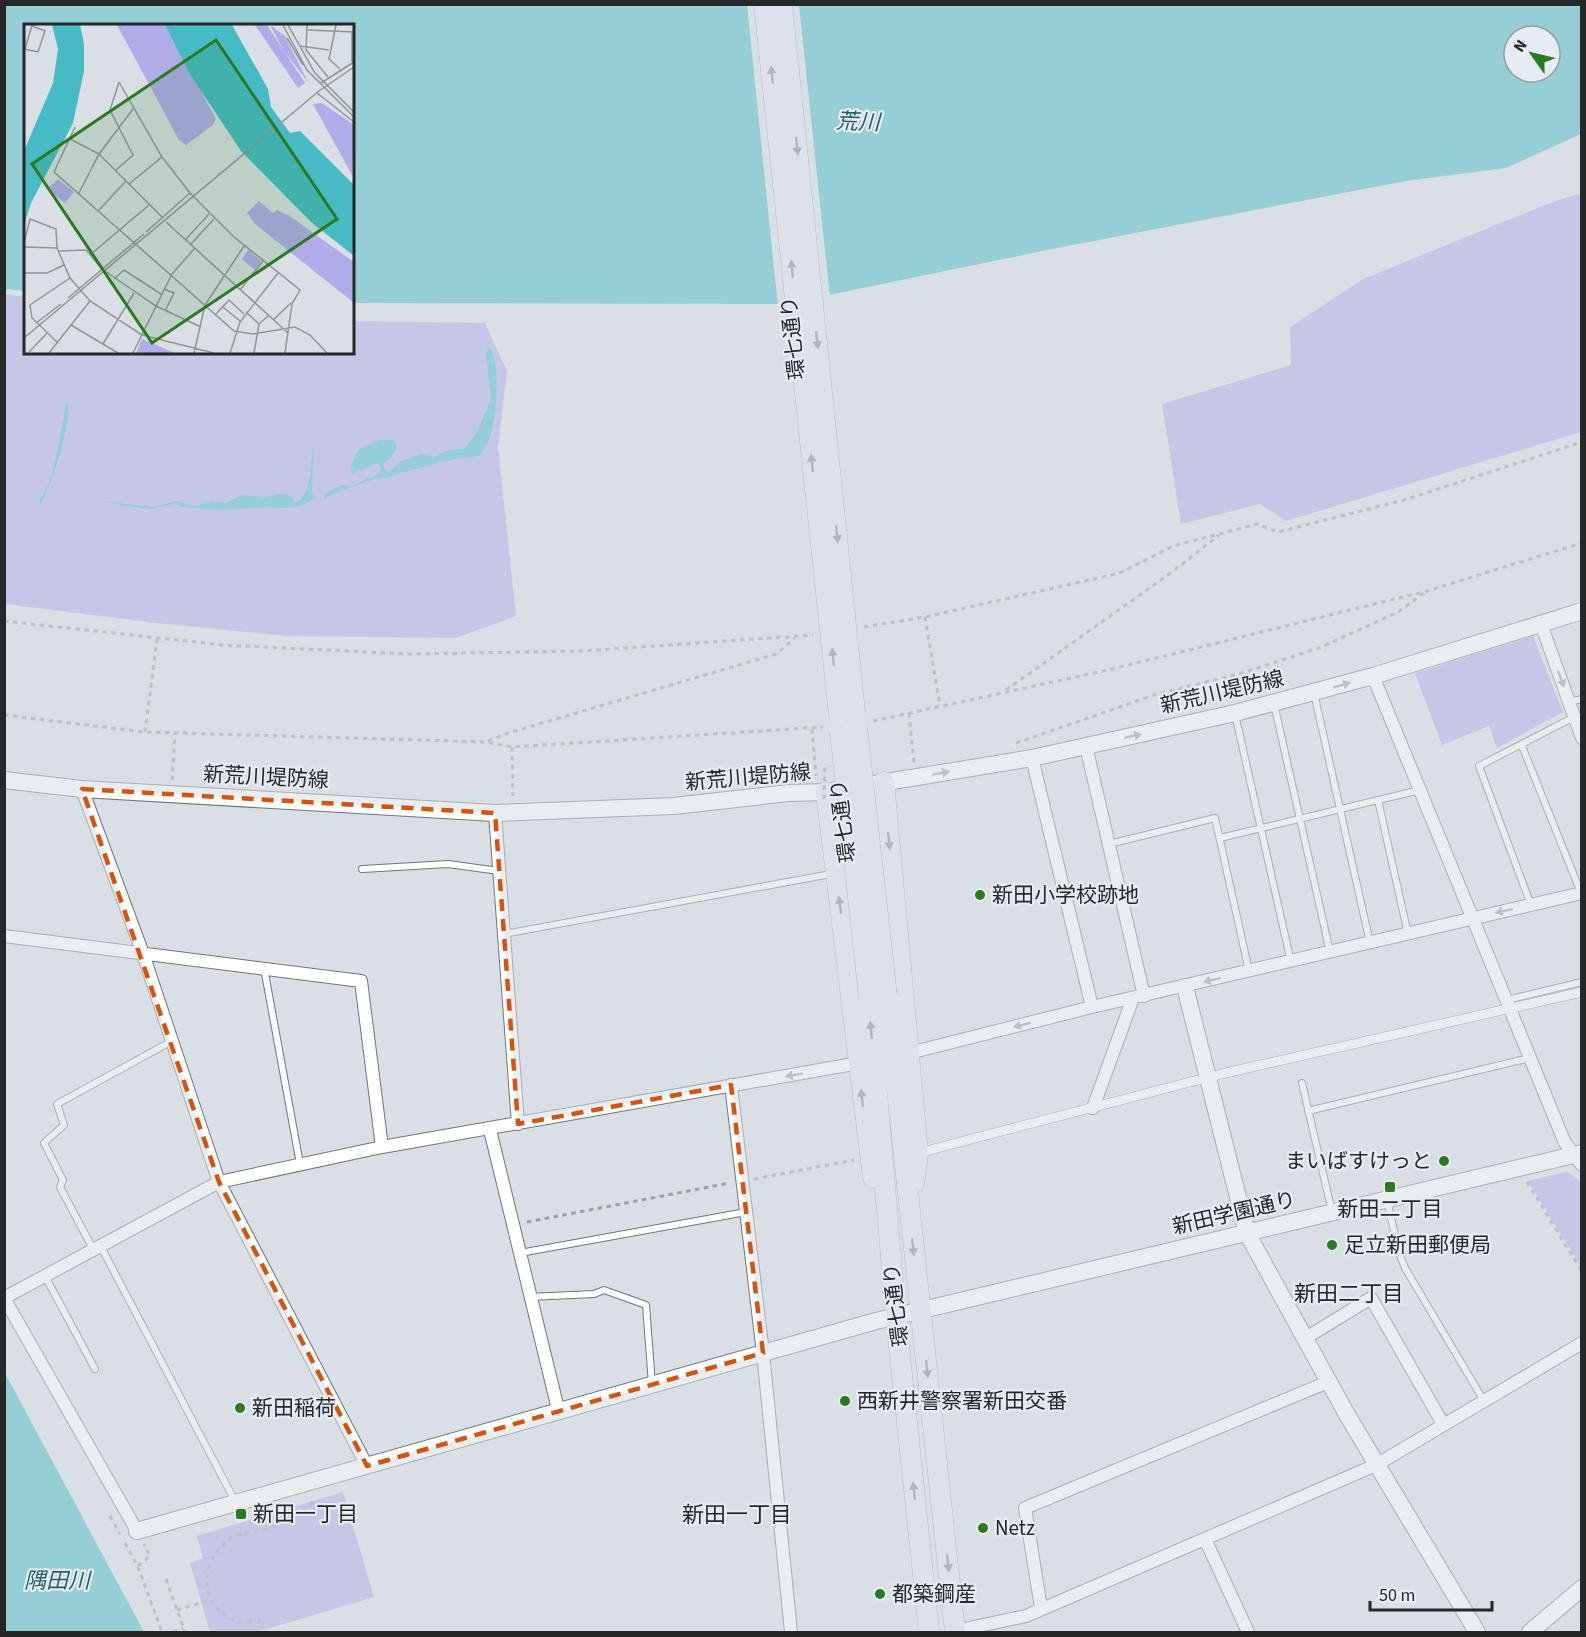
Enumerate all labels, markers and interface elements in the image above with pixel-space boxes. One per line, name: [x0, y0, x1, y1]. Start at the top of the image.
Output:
inset map: [24, 24, 354, 354]
north arrow: [1502, 24, 1562, 84]
text: N: [1508, 36, 1532, 57]
one-way arrow: [767, 66, 777, 85]
water label: 荒川: [835, 105, 883, 139]
one-way arrow: [792, 137, 802, 156]
one-way arrow: [787, 260, 797, 279]
street label: 環七通り: [774, 295, 812, 381]
one-way arrow: [812, 331, 822, 350]
one-way arrow: [807, 454, 817, 473]
one-way arrow: [832, 525, 842, 544]
one-way arrow: [828, 648, 838, 667]
street label: 新荒川堤防線: [1157, 663, 1287, 721]
one-way arrow: [1556, 670, 1566, 688]
one-way arrow: [1333, 679, 1351, 689]
one-way arrow: [1123, 731, 1142, 740]
street label: 新荒川堤防線: [684, 757, 812, 797]
street label: 新荒川堤防線: [202, 759, 330, 795]
one-way arrow: [932, 768, 951, 777]
street label: 環七通り: [823, 777, 863, 865]
one-way arrow: [884, 831, 894, 850]
place label: 新田小学校跡地: [992, 880, 1139, 910]
marker: 新田小学校跡地: [973, 888, 987, 902]
one-way arrow: [835, 895, 844, 914]
one-way arrow: [1494, 907, 1513, 916]
one-way arrow: [1203, 975, 1221, 985]
one-way arrow: [866, 1020, 876, 1039]
one-way arrow: [1013, 1020, 1032, 1030]
one-way arrow: [784, 1070, 803, 1079]
one-way arrow: [858, 1089, 867, 1108]
place label: まいばすけっと: [1285, 1146, 1432, 1176]
marker: まいばすけっと: [1437, 1154, 1451, 1168]
marker: 新田二丁目: [1383, 1180, 1397, 1194]
street label: 新田学園通り: [1169, 1184, 1299, 1242]
place label: 新田二丁目: [1338, 1194, 1443, 1224]
place label: 足立新田郵便局: [1344, 1230, 1491, 1260]
one-way arrow: [908, 1238, 918, 1257]
marker: 足立新田郵便局: [1325, 1238, 1339, 1252]
street label: 環七通り: [876, 1261, 916, 1349]
district label: 新田二丁目: [1294, 1278, 1404, 1310]
one-way arrow: [922, 1359, 932, 1378]
place label: 西新井警察署新田交番: [857, 1386, 1067, 1416]
place label: 新田稲荷: [252, 1393, 336, 1423]
marker: 西新井警察署新田交番: [838, 1394, 852, 1408]
marker: 新田稲荷: [233, 1401, 247, 1415]
one-way arrow: [909, 1481, 919, 1500]
place label: 新田一丁目: [253, 1499, 358, 1529]
district label: 新田一丁目: [682, 1499, 792, 1531]
marker: 新田一丁目: [234, 1507, 248, 1521]
place label: Netz: [995, 1513, 1035, 1543]
marker: Netz: [976, 1521, 990, 1535]
one-way arrow: [943, 1553, 953, 1572]
water label: 隅田川: [24, 1565, 92, 1597]
scale bar: [1370, 1574, 1492, 1612]
place label: 都築鋼産: [892, 1579, 976, 1609]
text: 50 m: [1379, 1583, 1415, 1608]
marker: 都築鋼産: [873, 1587, 887, 1601]

